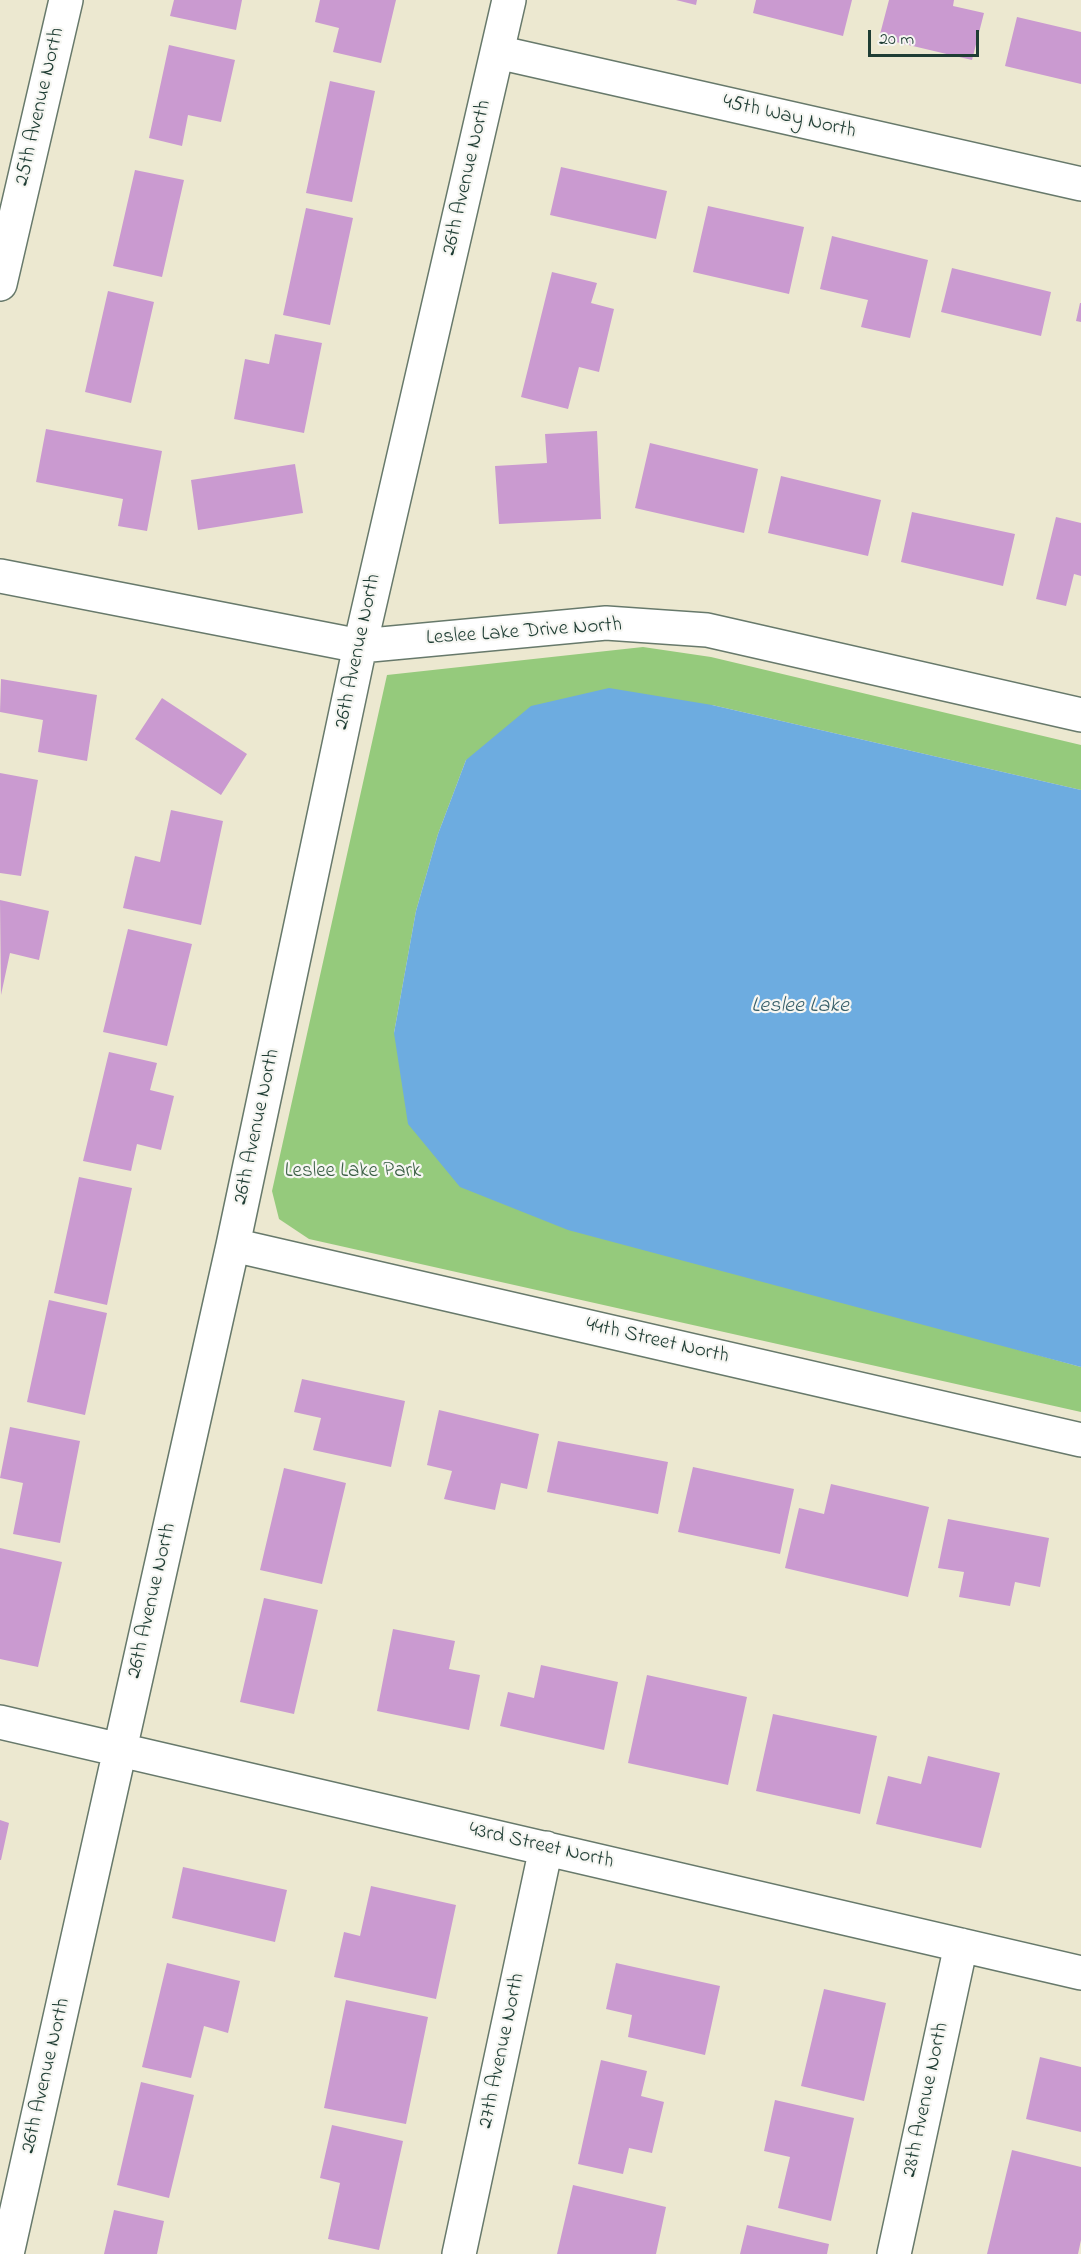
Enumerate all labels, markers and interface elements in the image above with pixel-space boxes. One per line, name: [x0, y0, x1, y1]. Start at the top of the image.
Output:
scale bar: [871, 18, 982, 56]
street label: 25th Avenue North: [11, 26, 71, 188]
text: 20 m: [879, 27, 914, 53]
street label: 45th Way North: [720, 90, 858, 146]
street label: 26th Avenue North: [438, 98, 498, 258]
street label: 26th Avenue North: [330, 572, 388, 732]
street label: Leslee Lake Drive North: [425, 614, 623, 652]
water label: Leslee Lake: [751, 994, 849, 1020]
street label: 26th Avenue North: [229, 1047, 287, 1207]
park label: Leslee Lake Park: [285, 1160, 421, 1186]
street label: 44th Street North: [583, 1313, 731, 1371]
street label: 26th Avenue North: [123, 1521, 183, 1681]
street label: 43rd Street North: [466, 1818, 616, 1876]
street label: 27th Avenue North: [474, 1971, 532, 2131]
street label: 26th Avenue North: [17, 1996, 77, 2156]
street label: 28th Avenue North: [898, 2020, 956, 2180]

